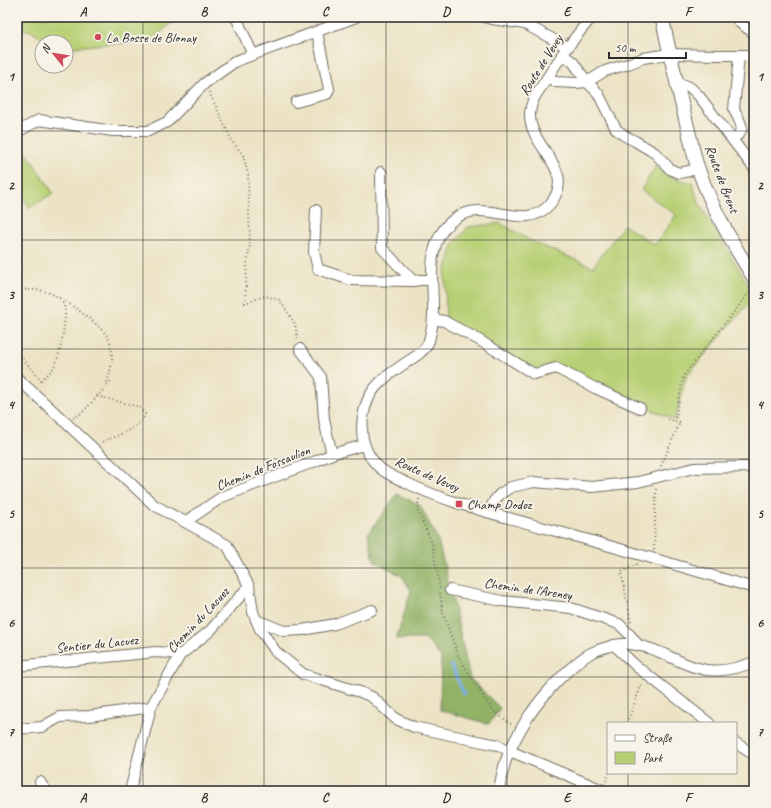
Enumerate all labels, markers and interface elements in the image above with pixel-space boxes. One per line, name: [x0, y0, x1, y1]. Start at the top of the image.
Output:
text: A: [80, 4, 88, 20]
text: B: [201, 4, 209, 20]
text: C: [322, 4, 330, 20]
text: D: [442, 4, 451, 20]
text: E: [564, 4, 573, 20]
text: F: [685, 4, 694, 20]
place label: La Bosse de Blonay: [106, 29, 197, 46]
street label: Route de Vevey: [516, 30, 567, 99]
marker: La Bosse de Blonay: [93, 32, 103, 42]
north arrow: [34, 34, 74, 74]
scale bar: [609, 34, 686, 60]
text: 50 m: [615, 40, 637, 56]
text: N: [38, 41, 54, 55]
text: 1: [8, 69, 16, 85]
text: 1: [757, 69, 765, 85]
street label: Route de Brent: [701, 143, 743, 217]
text: 2: [8, 178, 15, 194]
text: 2: [757, 178, 764, 194]
text: 3: [8, 287, 15, 303]
text: 3: [757, 287, 764, 303]
text: 4: [8, 397, 16, 413]
text: 4: [757, 397, 765, 413]
street label: Chemin de Fossaulion: [214, 441, 313, 495]
street label: Route de Vevey: [392, 452, 463, 496]
place label: Champ Dodoz: [467, 496, 533, 513]
marker: Champ Dodoz: [454, 499, 464, 509]
text: 5: [8, 506, 15, 522]
text: 5: [757, 506, 764, 522]
street label: Chemin de l'Areney: [483, 574, 574, 604]
street label: Chemin du Lacuez: [163, 582, 234, 656]
text: 6: [8, 615, 15, 631]
text: 6: [757, 615, 764, 631]
street label: Sentier du Lacuez: [55, 631, 140, 657]
legend: [607, 722, 737, 774]
text: 7: [8, 724, 15, 740]
text: 7: [757, 724, 764, 740]
text: Straße: [643, 730, 672, 746]
text: Park: [643, 750, 664, 766]
text: A: [80, 790, 88, 806]
text: B: [201, 790, 209, 806]
text: C: [322, 790, 330, 806]
text: D: [442, 790, 451, 806]
text: E: [564, 790, 573, 806]
text: F: [685, 790, 694, 806]

